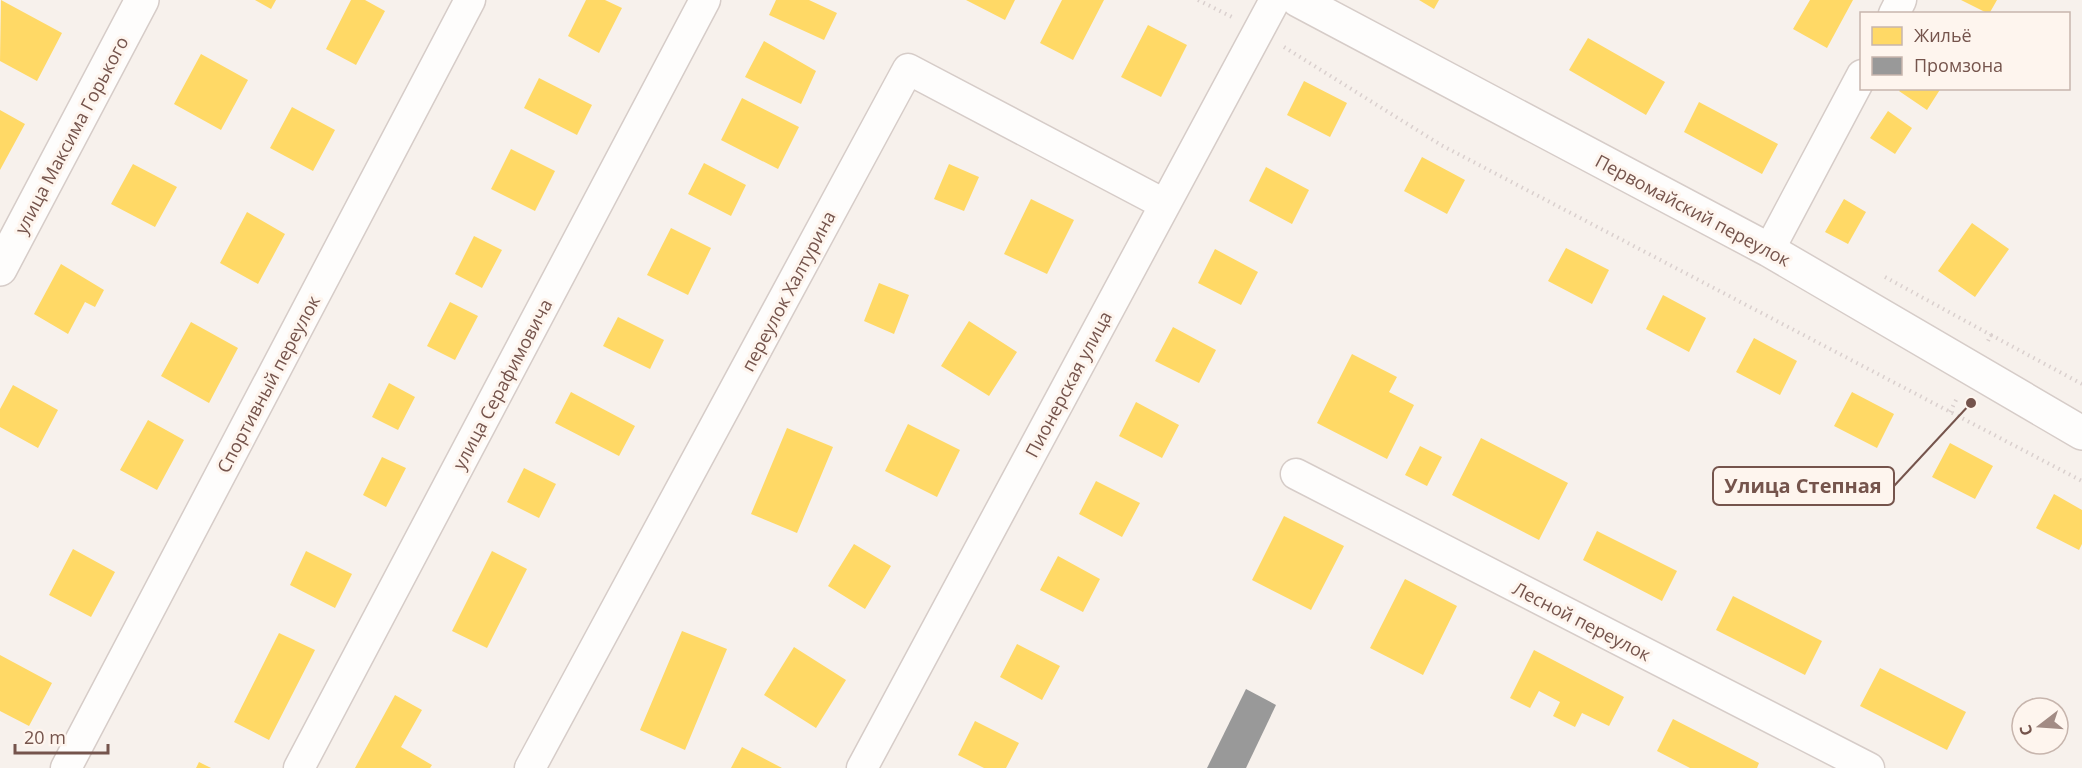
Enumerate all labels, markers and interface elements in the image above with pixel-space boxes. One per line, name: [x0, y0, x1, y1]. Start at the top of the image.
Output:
legend: [1860, 12, 2070, 90]
text: Жильё: [1914, 23, 1972, 47]
street label: улица Максима Горького: [9, 32, 133, 238]
text: Промзона: [1914, 53, 2003, 77]
street label: Первомайский переулок: [1591, 148, 1795, 272]
street label: переулок Халтурина: [735, 207, 841, 375]
street label: Спортивный переулок: [211, 290, 325, 477]
street label: улица Серафимовича: [447, 294, 557, 474]
street label: Пионерская улица: [1019, 307, 1117, 461]
callout: Улица Степная: [1713, 467, 1894, 505]
text: Улица Степная: [1724, 472, 1882, 499]
street label: Лесной переулок: [1509, 576, 1656, 666]
north arrow: [2010, 696, 2070, 756]
scale bar: [15, 717, 108, 755]
text: С: [2014, 722, 2038, 738]
text: 20 m: [24, 725, 66, 749]

